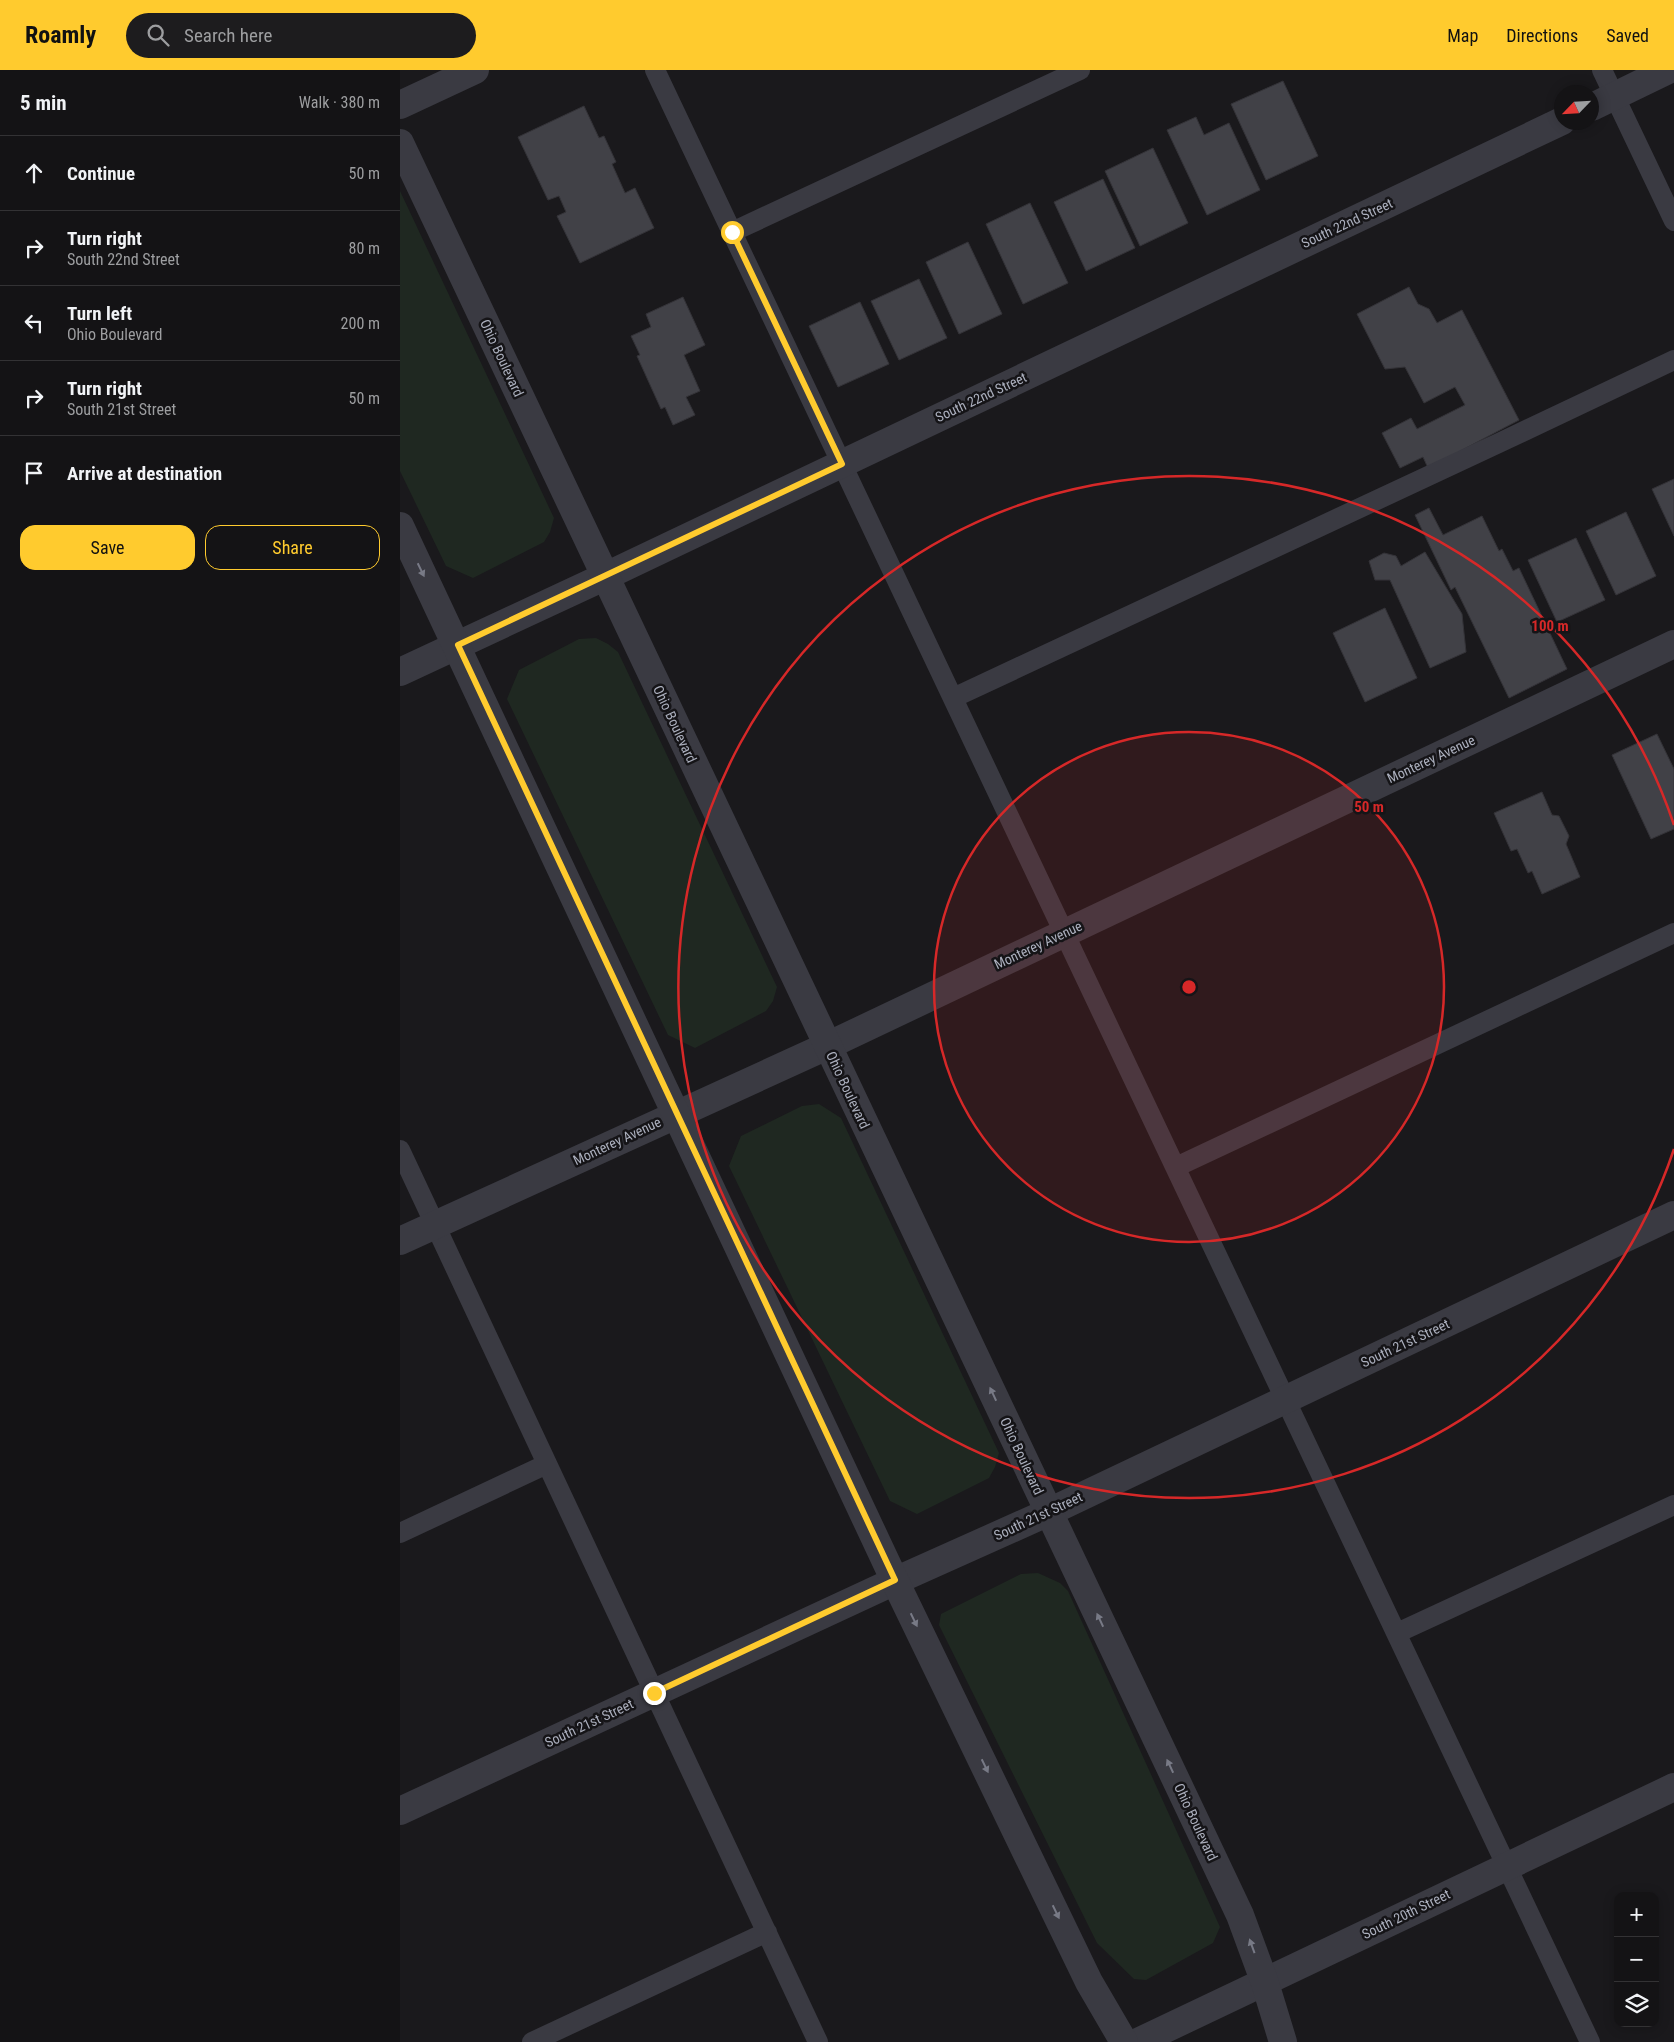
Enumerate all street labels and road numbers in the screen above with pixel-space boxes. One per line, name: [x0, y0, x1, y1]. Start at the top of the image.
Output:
street label: South 22nd Street: [1299, 195, 1395, 251]
street label: Ohio Boulevard: [477, 317, 527, 399]
street label: South 22nd Street: [933, 369, 1029, 425]
street label: Ohio Boulevard: [650, 683, 700, 765]
street label: Monterey Avenue: [1385, 731, 1478, 786]
street label: Monterey Avenue: [992, 917, 1085, 972]
street label: Ohio Boulevard: [823, 1049, 873, 1131]
street label: Monterey Avenue: [571, 1113, 664, 1168]
street label: South 21st Street: [1358, 1316, 1452, 1370]
street label: Ohio Boulevard: [997, 1415, 1047, 1497]
street label: South 21st Street: [991, 1489, 1085, 1543]
street label: South 21st Street: [542, 1696, 636, 1750]
street label: Ohio Boulevard: [1171, 1781, 1221, 1863]
street label: South 20th Street: [1359, 1886, 1453, 1942]

